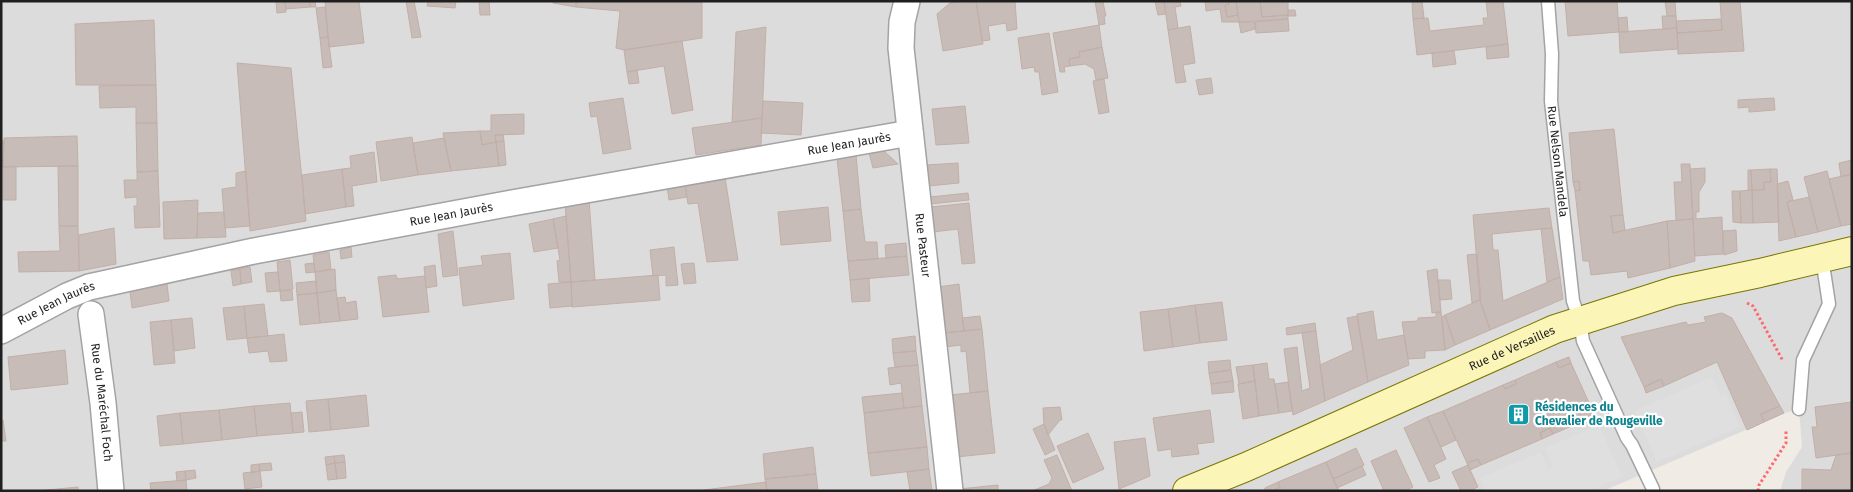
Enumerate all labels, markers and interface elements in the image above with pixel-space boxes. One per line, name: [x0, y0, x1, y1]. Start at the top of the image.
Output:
street label: Rue Nelson Mandela: [1545, 105, 1571, 218]
street label: Rue Jean Jaurès: [806, 129, 892, 158]
street label: Rue Jean Jaurès: [408, 200, 494, 229]
street label: Rue Pasteur: [912, 212, 933, 278]
street label: Rue Jean Jaurès: [15, 279, 97, 328]
street label: Rue de Versailles: [1467, 323, 1558, 374]
street label: Rue du Maréchal Foch: [88, 342, 115, 462]
place label: Résidences du Chevalier de Rougeville: [1535, 400, 1663, 428]
building icon: Résidences du Chevalier de Rougeville: [1507, 402, 1531, 426]

